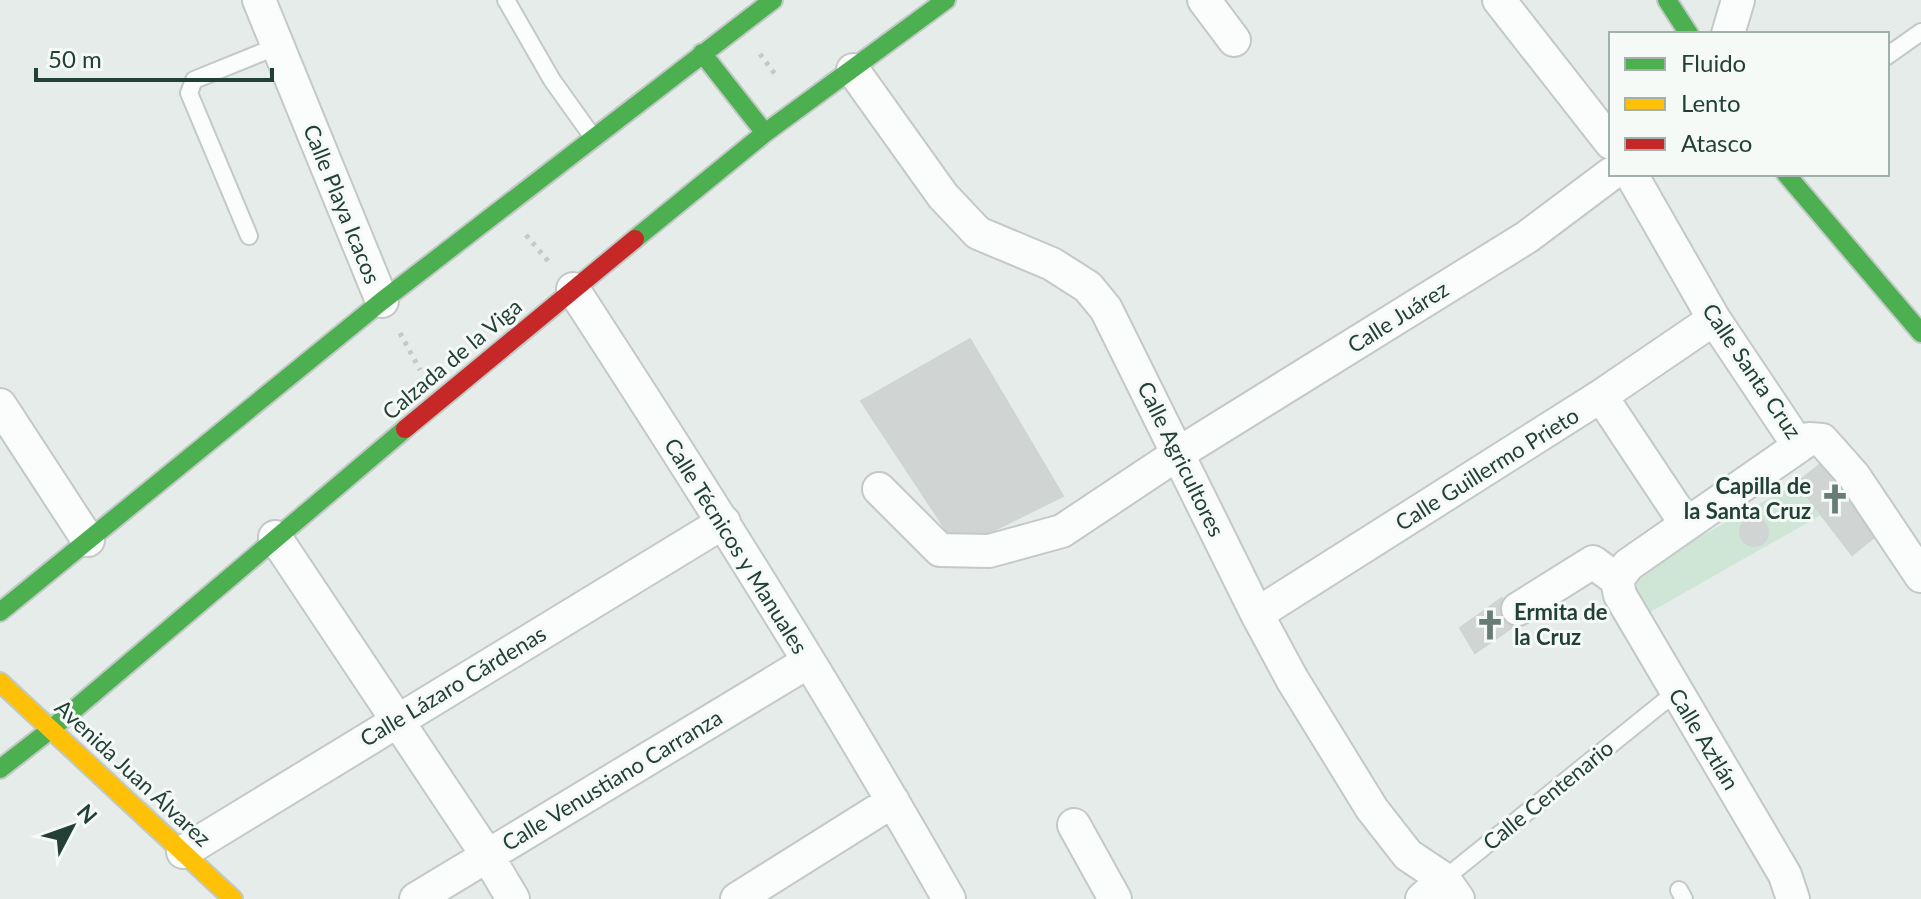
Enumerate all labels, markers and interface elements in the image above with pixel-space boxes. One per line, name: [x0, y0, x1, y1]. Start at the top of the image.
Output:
scale bar: [36, 32, 272, 82]
legend: [1609, 32, 1889, 176]
text: 50 m: [48, 44, 102, 73]
text: Fluido: [1681, 48, 1746, 77]
text: Lento: [1681, 88, 1741, 117]
street label: Calle Playa Icacos: [298, 120, 387, 287]
text: Atasco: [1681, 128, 1752, 157]
street label: Calle Juárez: [1342, 275, 1453, 358]
street label: Calzada de la Viga: [376, 292, 527, 425]
street label: Calle Santa Cruz: [1697, 298, 1808, 444]
street label: Calle Agricultores: [1132, 377, 1231, 541]
street label: Calle Guillermo Prieto: [1390, 401, 1583, 536]
street label: Calle Técnicos y Manuales: [659, 433, 814, 659]
place label: Capilla de la Santa Cruz: [1684, 472, 1811, 524]
church icon: Capilla de la Santa Cruz: [1818, 482, 1852, 516]
place label: Ermita de la Cruz: [1514, 598, 1608, 650]
church icon: Ermita de la Cruz: [1473, 608, 1507, 642]
street label: Calle Lázaro Cárdenas: [355, 619, 551, 752]
street label: Calle Aztlán: [1664, 683, 1745, 794]
street label: Avenida Juan Álvarez: [50, 694, 217, 852]
street label: Calle Venustiano Carranza: [497, 703, 727, 856]
street label: Calle Centenario: [1477, 734, 1618, 855]
north arrow: [32, 787, 112, 867]
text: N: [72, 798, 103, 829]

